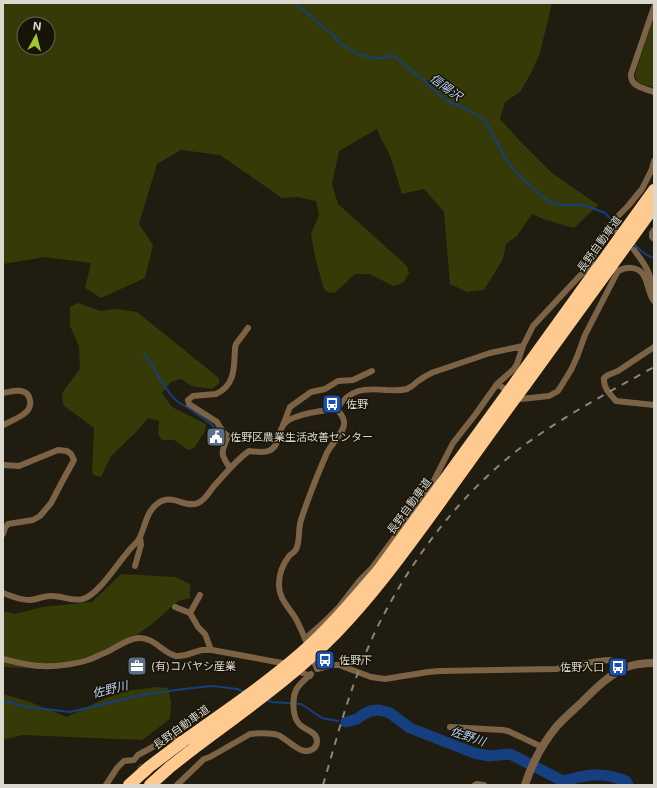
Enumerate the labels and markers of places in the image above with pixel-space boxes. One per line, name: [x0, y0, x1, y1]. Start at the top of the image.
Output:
bus stop icon: 佐野: [321, 393, 343, 415]
place label: 佐野: [346, 397, 368, 411]
public building icon: 佐野区農業生活改善センター: [205, 426, 227, 448]
place label: 佐野区農業生活改善センター: [230, 430, 373, 444]
bus stop icon: 佐野下: [314, 649, 336, 671]
place label: 佐野下: [339, 653, 372, 667]
office icon: (有)コバヤシ産業: [126, 655, 148, 677]
bus stop icon: 佐野入口: [607, 656, 629, 678]
place label: (有)コバヤシ産業: [151, 659, 236, 673]
place label: 佐野入口: [560, 660, 604, 674]

